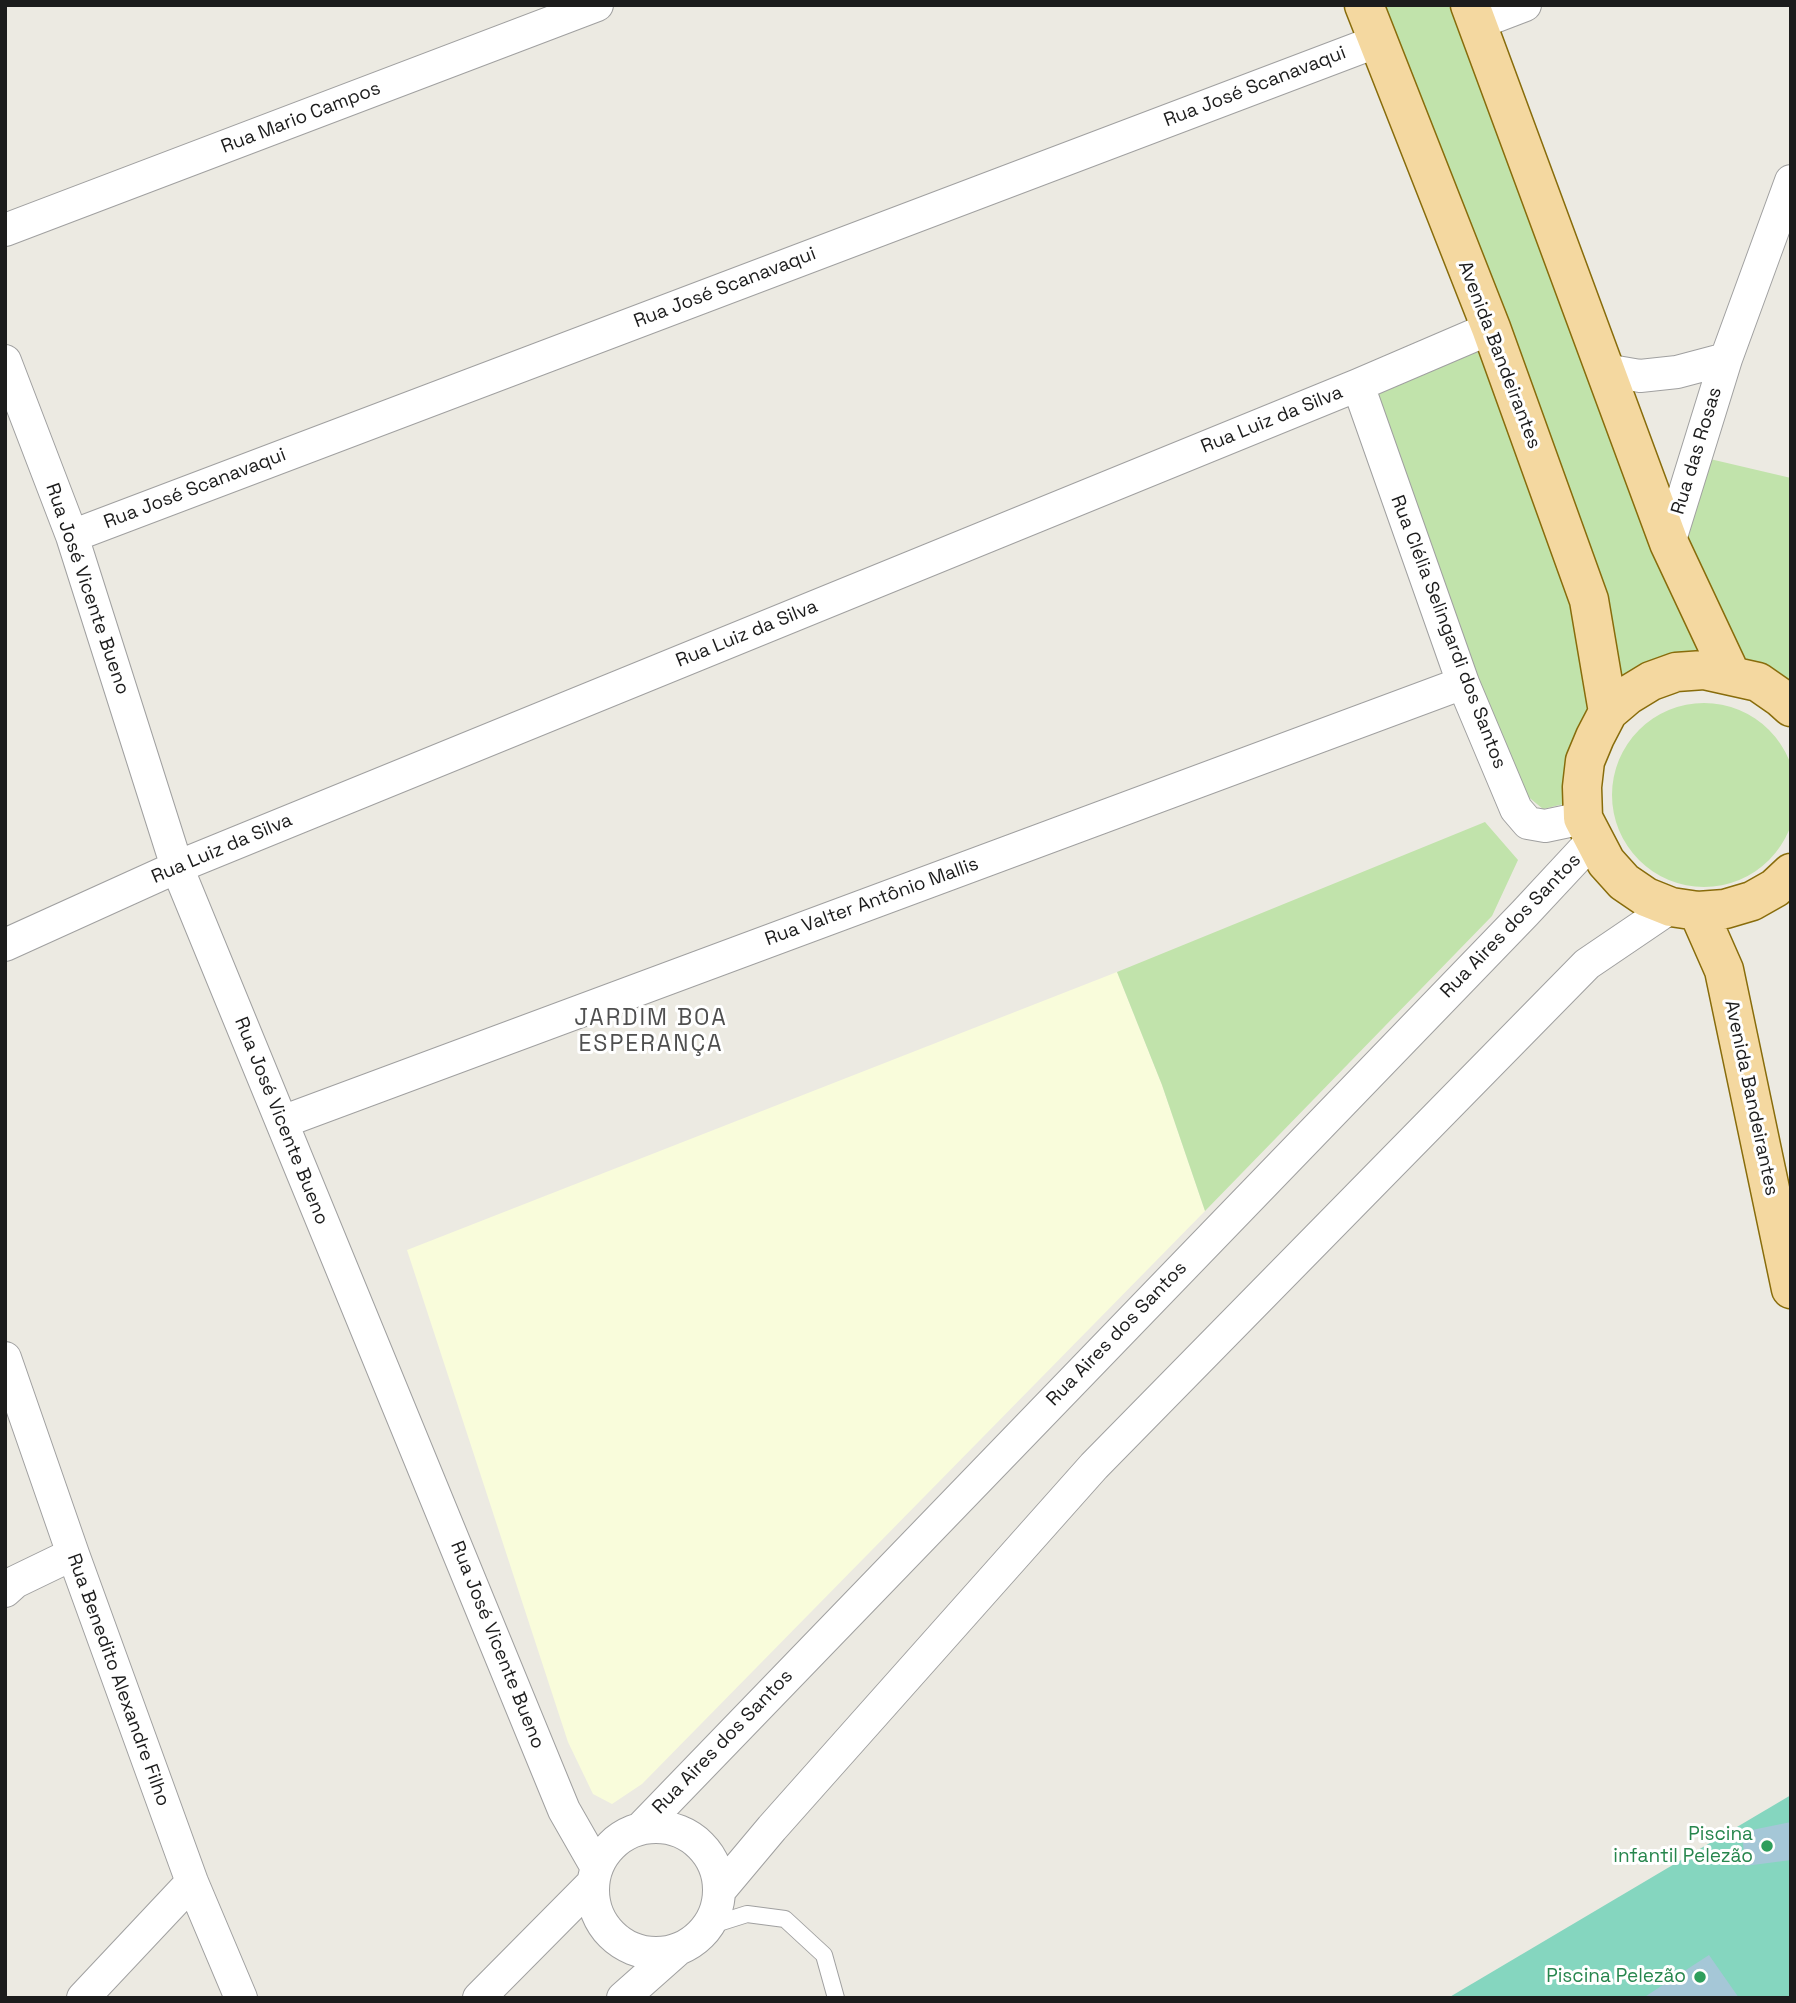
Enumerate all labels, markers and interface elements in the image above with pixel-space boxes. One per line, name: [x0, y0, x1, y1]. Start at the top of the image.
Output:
street label: Rua José Scanavaqui: [1161, 42, 1349, 132]
street label: Rua Mario Campos: [218, 77, 384, 159]
street label: Rua José Scanavaqui: [631, 243, 819, 333]
street label: Avenida Bandeirantes: [1453, 258, 1545, 452]
street label: Rua Luiz da Silva: [1198, 381, 1346, 459]
street label: Rua das Rosas: [1667, 385, 1727, 517]
street label: Rua José Scanavaqui: [101, 444, 289, 534]
street label: Rua José Vicente Bueno: [40, 480, 134, 698]
street label: Rua Clélia Selingardi dos Santos: [1385, 492, 1511, 772]
street label: Rua Luiz da Silva: [673, 595, 821, 673]
street label: Rua Luiz da Silva: [148, 809, 296, 889]
street label: Rua Aires dos Santos: [1436, 849, 1586, 1003]
street label: Rua Valter Antônio Mallis: [762, 853, 982, 951]
street label: Avenida Bandeirantes: [1719, 998, 1783, 1198]
district label: JARDIM BOA ESPERANÇA: [576, 1005, 726, 1059]
street label: Rua José Vicente Bueno: [229, 1014, 333, 1228]
street label: Rua Aires dos Santos: [1042, 1257, 1192, 1411]
street label: Rua José Vicente Bueno: [445, 1538, 549, 1752]
street label: Rua Benedito Alexandre Filho: [62, 1551, 174, 1809]
street label: Rua Aires dos Santos: [648, 1665, 798, 1819]
place label: Piscina infantil Pelezão: [1613, 1824, 1753, 1868]
marker: Piscina infantil Pelezão: [1759, 1838, 1775, 1854]
place label: Piscina Pelezão: [1546, 1966, 1686, 1988]
marker: Piscina Pelezão: [1692, 1969, 1708, 1985]

